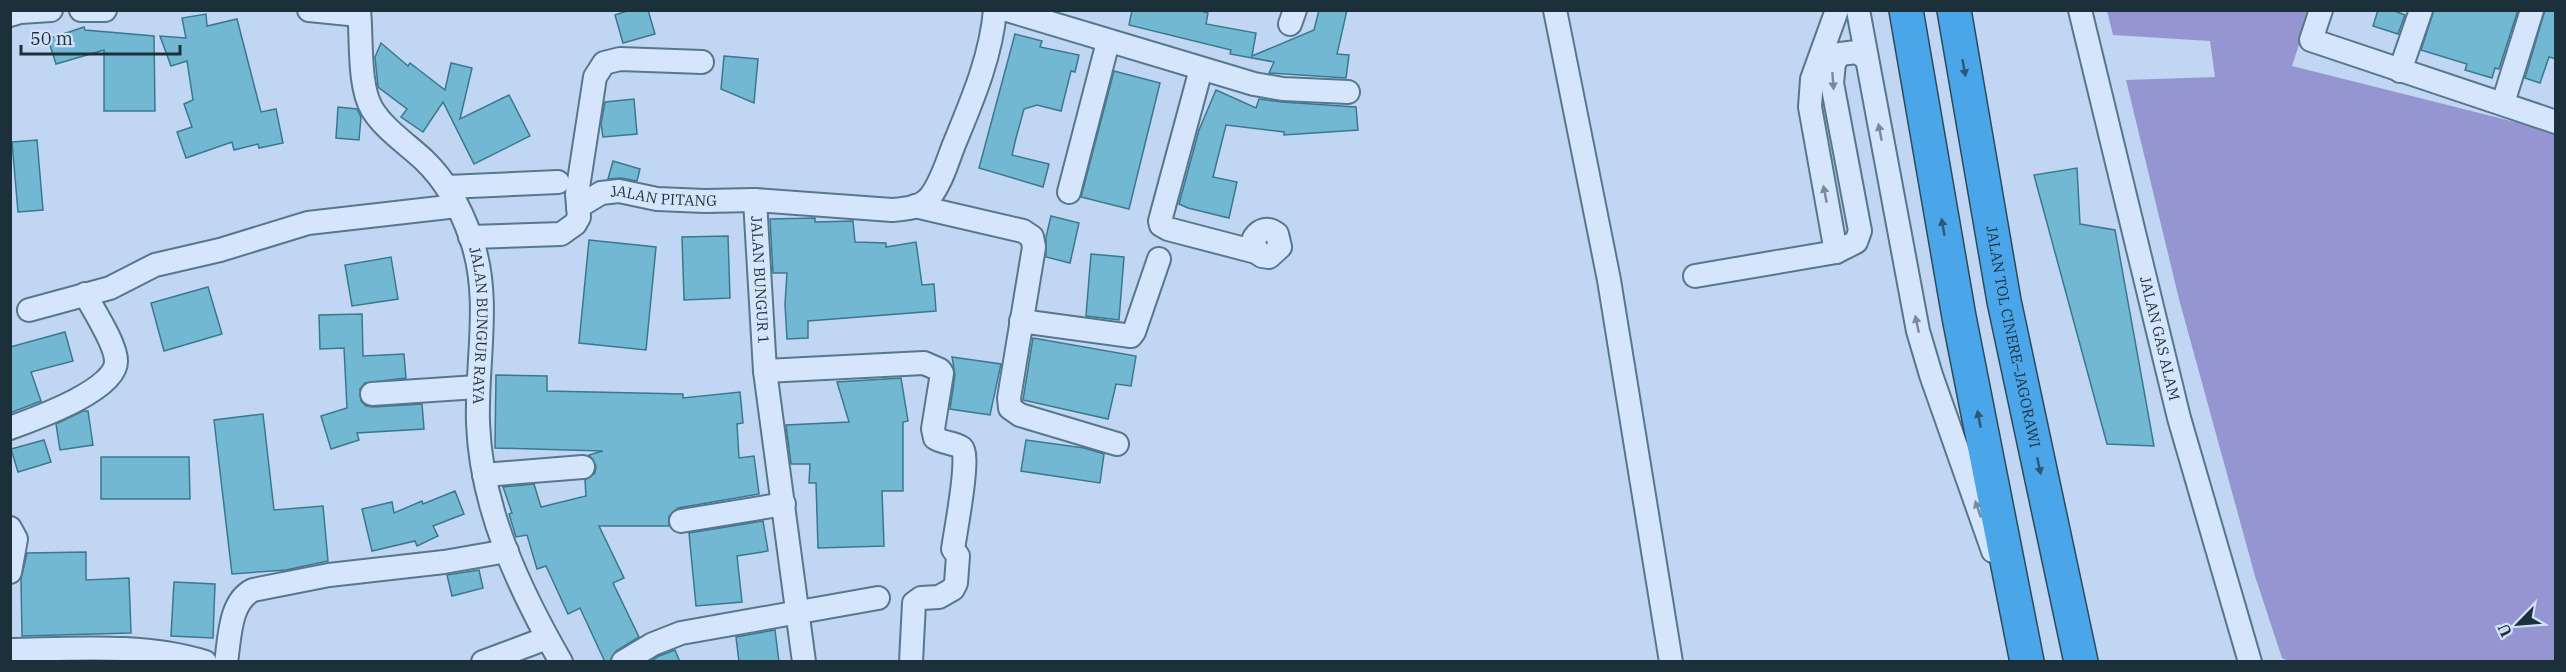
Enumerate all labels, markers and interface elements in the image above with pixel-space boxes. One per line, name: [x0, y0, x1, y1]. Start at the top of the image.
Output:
scale bar: [21, 18, 180, 56]
text: 50 m: [30, 27, 73, 50]
one-way arrow: [1960, 59, 1969, 78]
one-way arrow: [1829, 72, 1838, 91]
one-way arrow: [1875, 122, 1884, 141]
street label: JALAN PITANG: [609, 181, 717, 210]
one-way arrow: [1820, 185, 1829, 204]
street label: JALAN BUNGUR 1: [747, 215, 773, 345]
one-way arrow: [1939, 217, 1948, 236]
street label: JALAN TOL CINERE–JAGORAWI: [1982, 224, 2045, 449]
street label: JALAN BUNGUR RAYA: [465, 244, 492, 405]
street label: JALAN GAS ALAM: [2136, 274, 2184, 402]
one-way arrow: [1911, 314, 1921, 333]
one-way arrow: [1974, 409, 1983, 428]
one-way arrow: [2035, 457, 2045, 475]
one-way arrow: [1972, 500, 1982, 518]
north arrow: [2488, 594, 2548, 654]
text: U: [2493, 621, 2516, 640]

